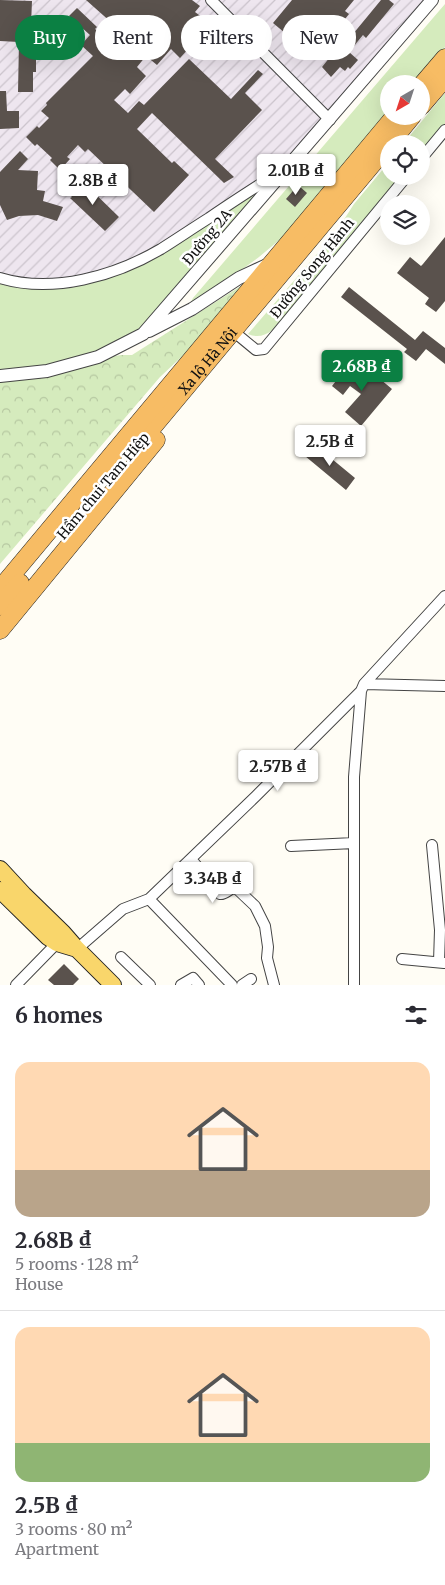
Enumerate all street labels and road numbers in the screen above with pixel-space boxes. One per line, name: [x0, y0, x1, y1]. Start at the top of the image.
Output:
street label: Đường 2A: [179, 205, 236, 269]
street label: Đường Song Hành: [266, 214, 358, 322]
street label: Xa lộ Hà Nội: [175, 323, 241, 398]
street label: Hầm chui Tam Hiệp: [53, 429, 153, 543]

